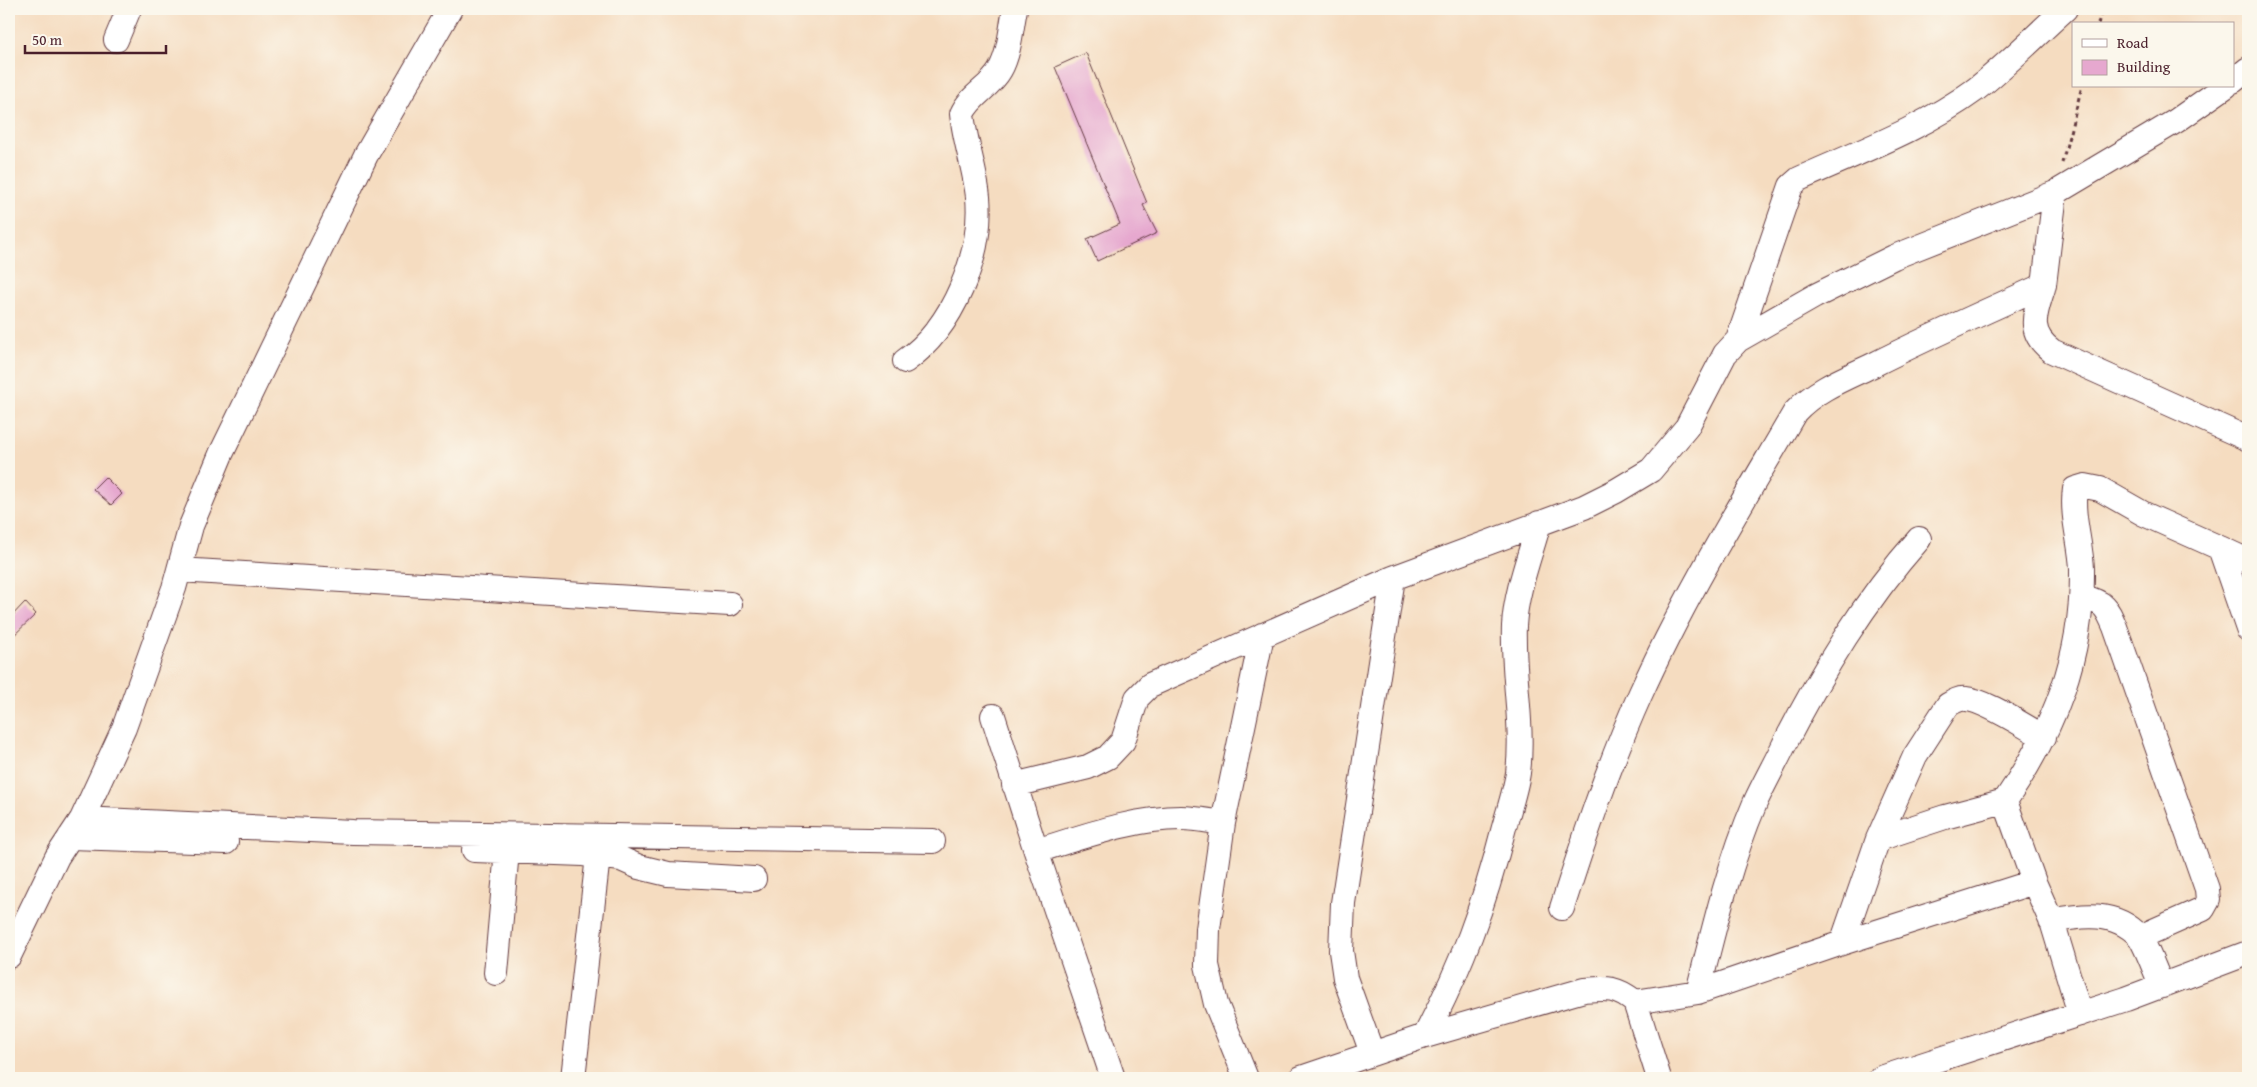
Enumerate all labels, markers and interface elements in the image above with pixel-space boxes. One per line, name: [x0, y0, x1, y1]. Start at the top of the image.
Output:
scale bar: [25, 22, 166, 54]
legend: [2072, 22, 2234, 88]
text: 50 m: [32, 29, 63, 50]
text: Road: [2117, 32, 2148, 53]
text: Building: [2117, 56, 2171, 77]

